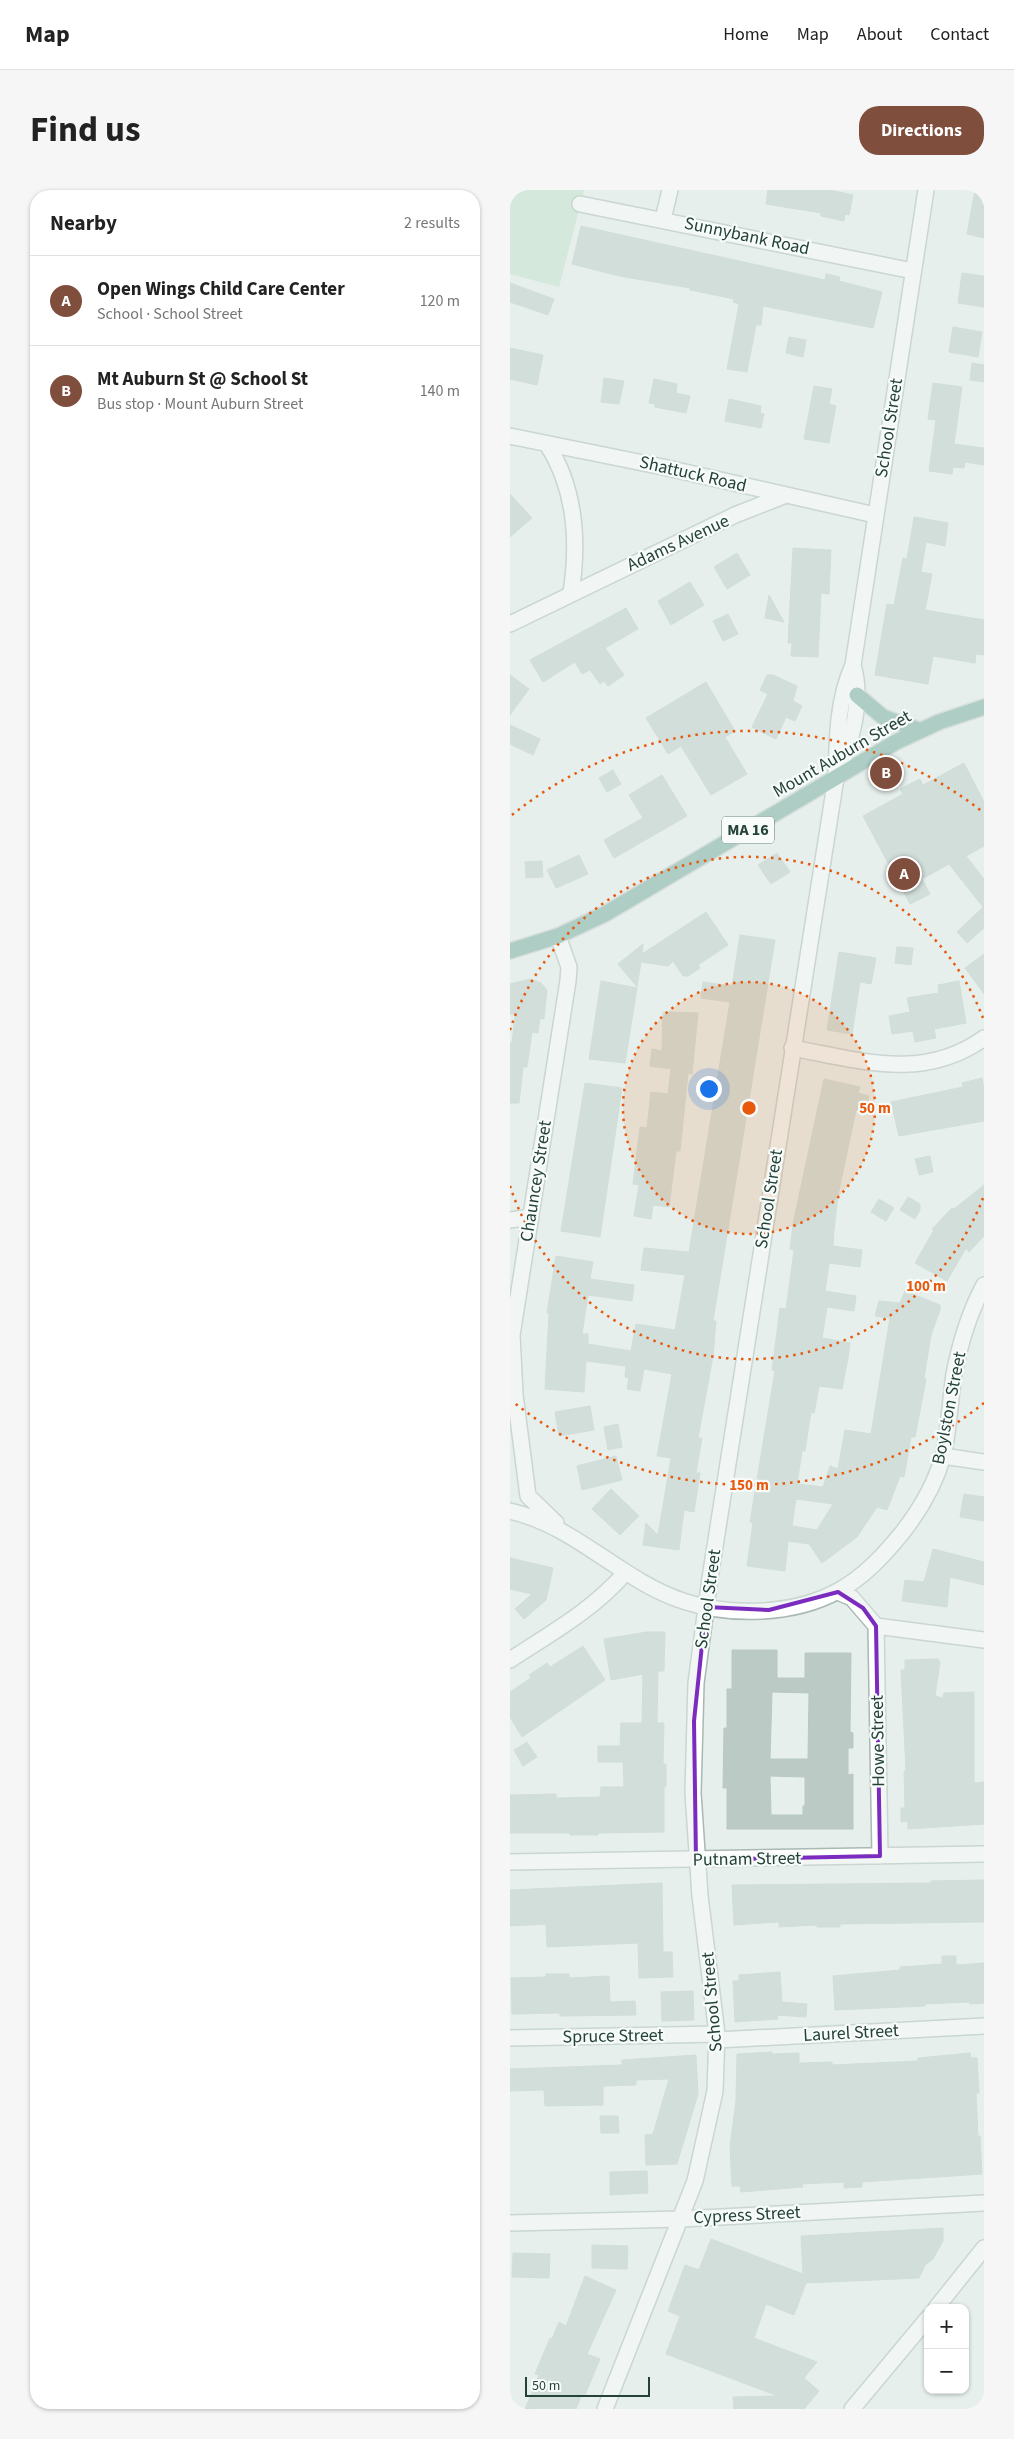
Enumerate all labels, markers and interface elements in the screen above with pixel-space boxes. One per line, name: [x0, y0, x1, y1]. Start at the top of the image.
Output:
text: Map: [25, 17, 70, 52]
text: Home: [723, 22, 769, 47]
text: Map: [797, 22, 829, 47]
text: About: [857, 22, 902, 47]
text: Contact: [930, 22, 989, 47]
text: Find us: [30, 105, 140, 155]
button: Directions: [859, 106, 984, 155]
text: Nearby: [50, 208, 117, 238]
street label: Sunnybank Road: [682, 211, 812, 261]
text: 2 results: [404, 212, 460, 234]
text: Open Wings Child Care Center: [97, 276, 345, 303]
text: A: [61, 290, 71, 312]
text: 120 m: [420, 290, 460, 312]
text: School · School Street: [97, 303, 243, 325]
text: Mt Auburn St @ School St: [97, 366, 308, 393]
street label: School Street: [869, 376, 909, 480]
text: B: [61, 380, 71, 402]
text: 140 m: [420, 380, 460, 402]
text: Bus stop · Mount Auburn Street: [97, 393, 303, 415]
street label: Shattuck Road: [637, 450, 749, 498]
street label: Adams Avenue: [623, 508, 733, 578]
street label: Mount Auburn Street: [768, 704, 916, 804]
pin: B: [870, 754, 902, 792]
road number: MA 16: [722, 816, 774, 844]
pin: A: [888, 855, 920, 893]
your location: [696, 1076, 722, 1102]
text: 50 m: [859, 1098, 891, 1119]
centre of rings: [740, 1099, 758, 1117]
street label: Chauncey Street: [514, 1118, 558, 1244]
street label: School Street: [749, 1147, 789, 1251]
text: 100 m: [906, 1276, 946, 1297]
street label: Boylston Street: [926, 1349, 972, 1467]
text: 150 m: [729, 1475, 769, 1496]
street label: School Street: [689, 1548, 727, 1650]
street label: Howe Street: [865, 1695, 891, 1787]
street label: Putnam Street: [692, 1846, 802, 1872]
street label: School Street: [695, 1951, 729, 2053]
street label: Laurel Street: [802, 2018, 900, 2048]
street label: Spruce Street: [562, 2023, 664, 2049]
street label: Cypress Street: [693, 2200, 801, 2230]
map controls: [924, 2304, 969, 2394]
button: +: [924, 2304, 969, 2349]
button: −: [924, 2349, 969, 2394]
scale bar: [525, 2374, 650, 2397]
text: 50 m: [532, 2376, 560, 2396]

